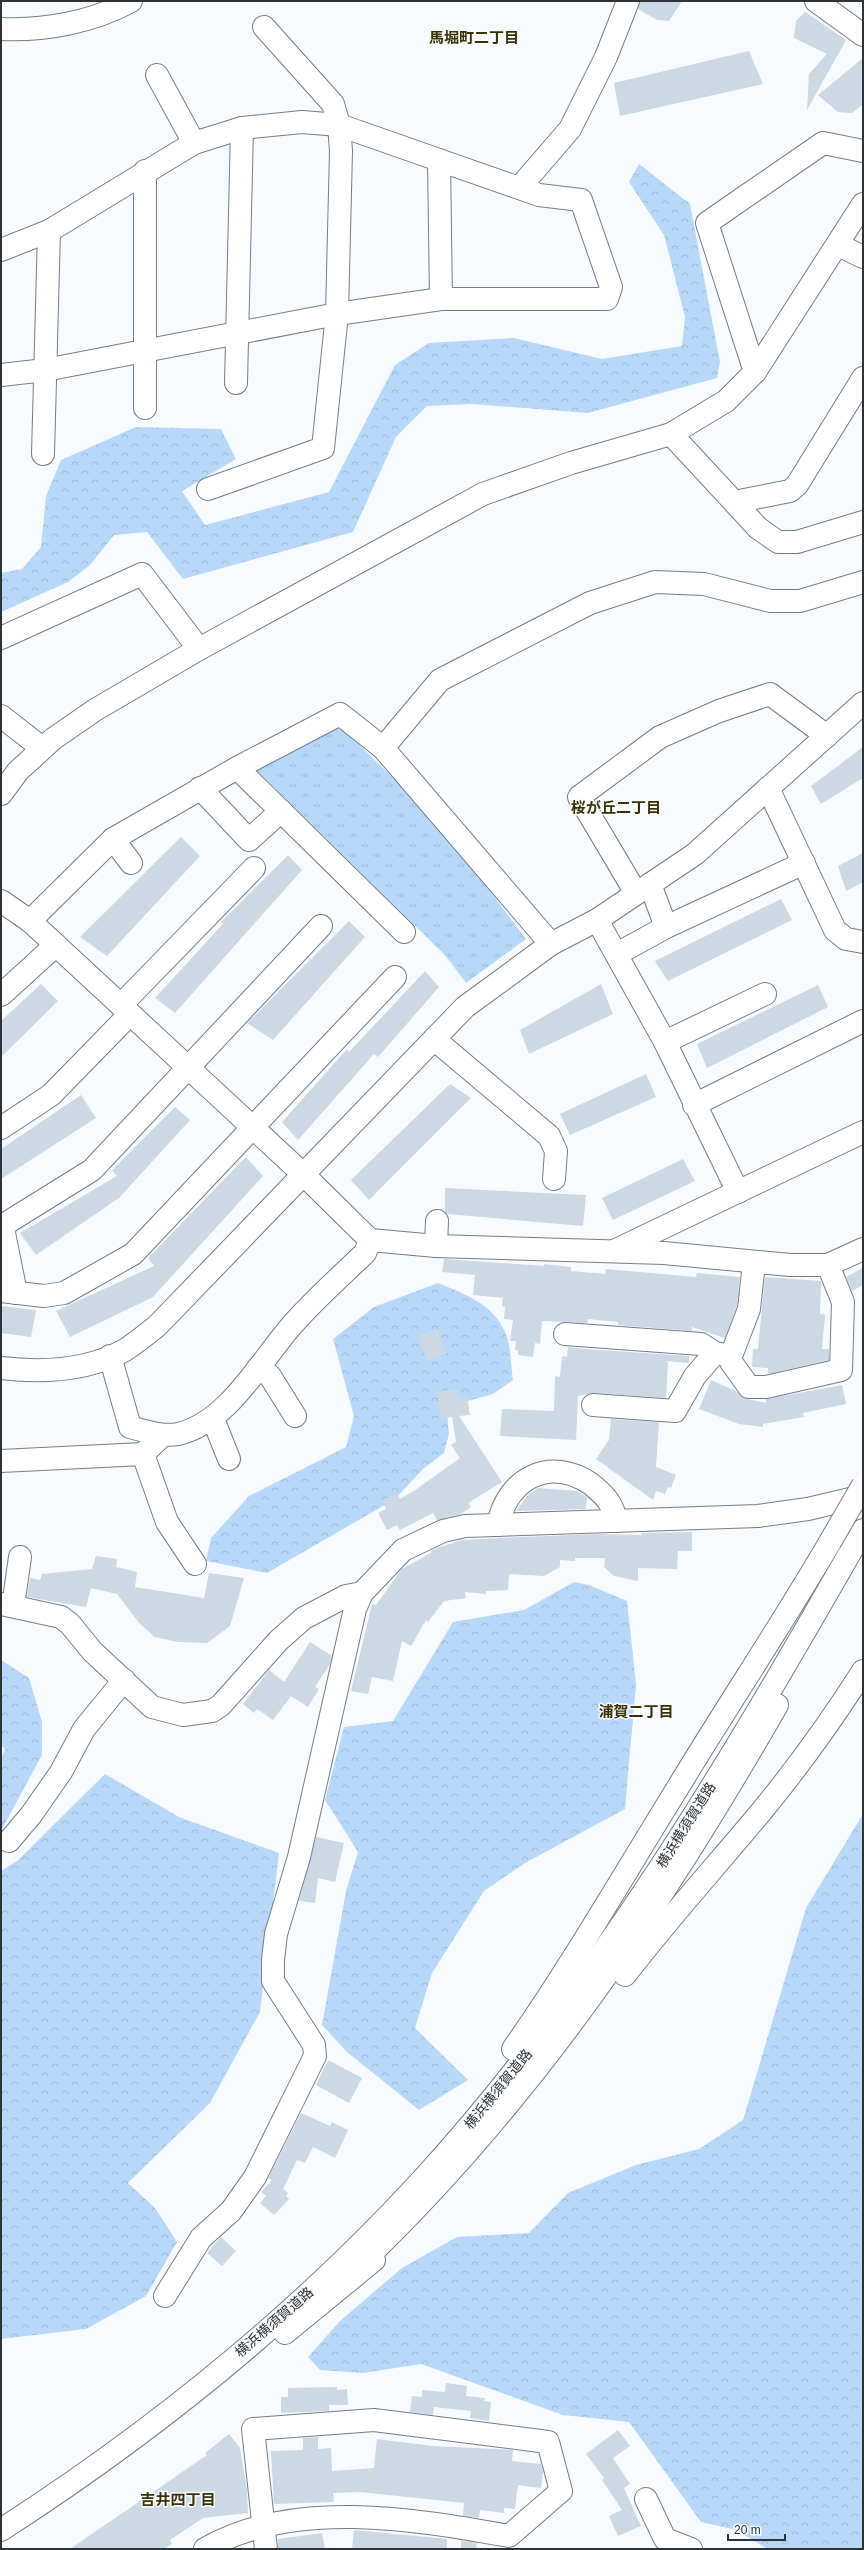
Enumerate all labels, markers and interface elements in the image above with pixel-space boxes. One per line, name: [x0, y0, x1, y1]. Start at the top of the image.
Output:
district label: 馬堀町二丁目: [429, 29, 519, 46]
district label: 桜が丘二丁目: [571, 799, 661, 816]
district label: 浦賀二丁目: [598, 1703, 674, 1720]
street label: 横浜横須賀道路: [653, 1779, 719, 1871]
street label: 横浜横須賀道路: [461, 2046, 535, 2132]
street label: 横浜横須賀道路: [232, 2284, 316, 2360]
district label: 吉井四丁目: [140, 2491, 216, 2508]
scale bar: [728, 2516, 785, 2542]
text: 20 m: [734, 2523, 761, 2537]

